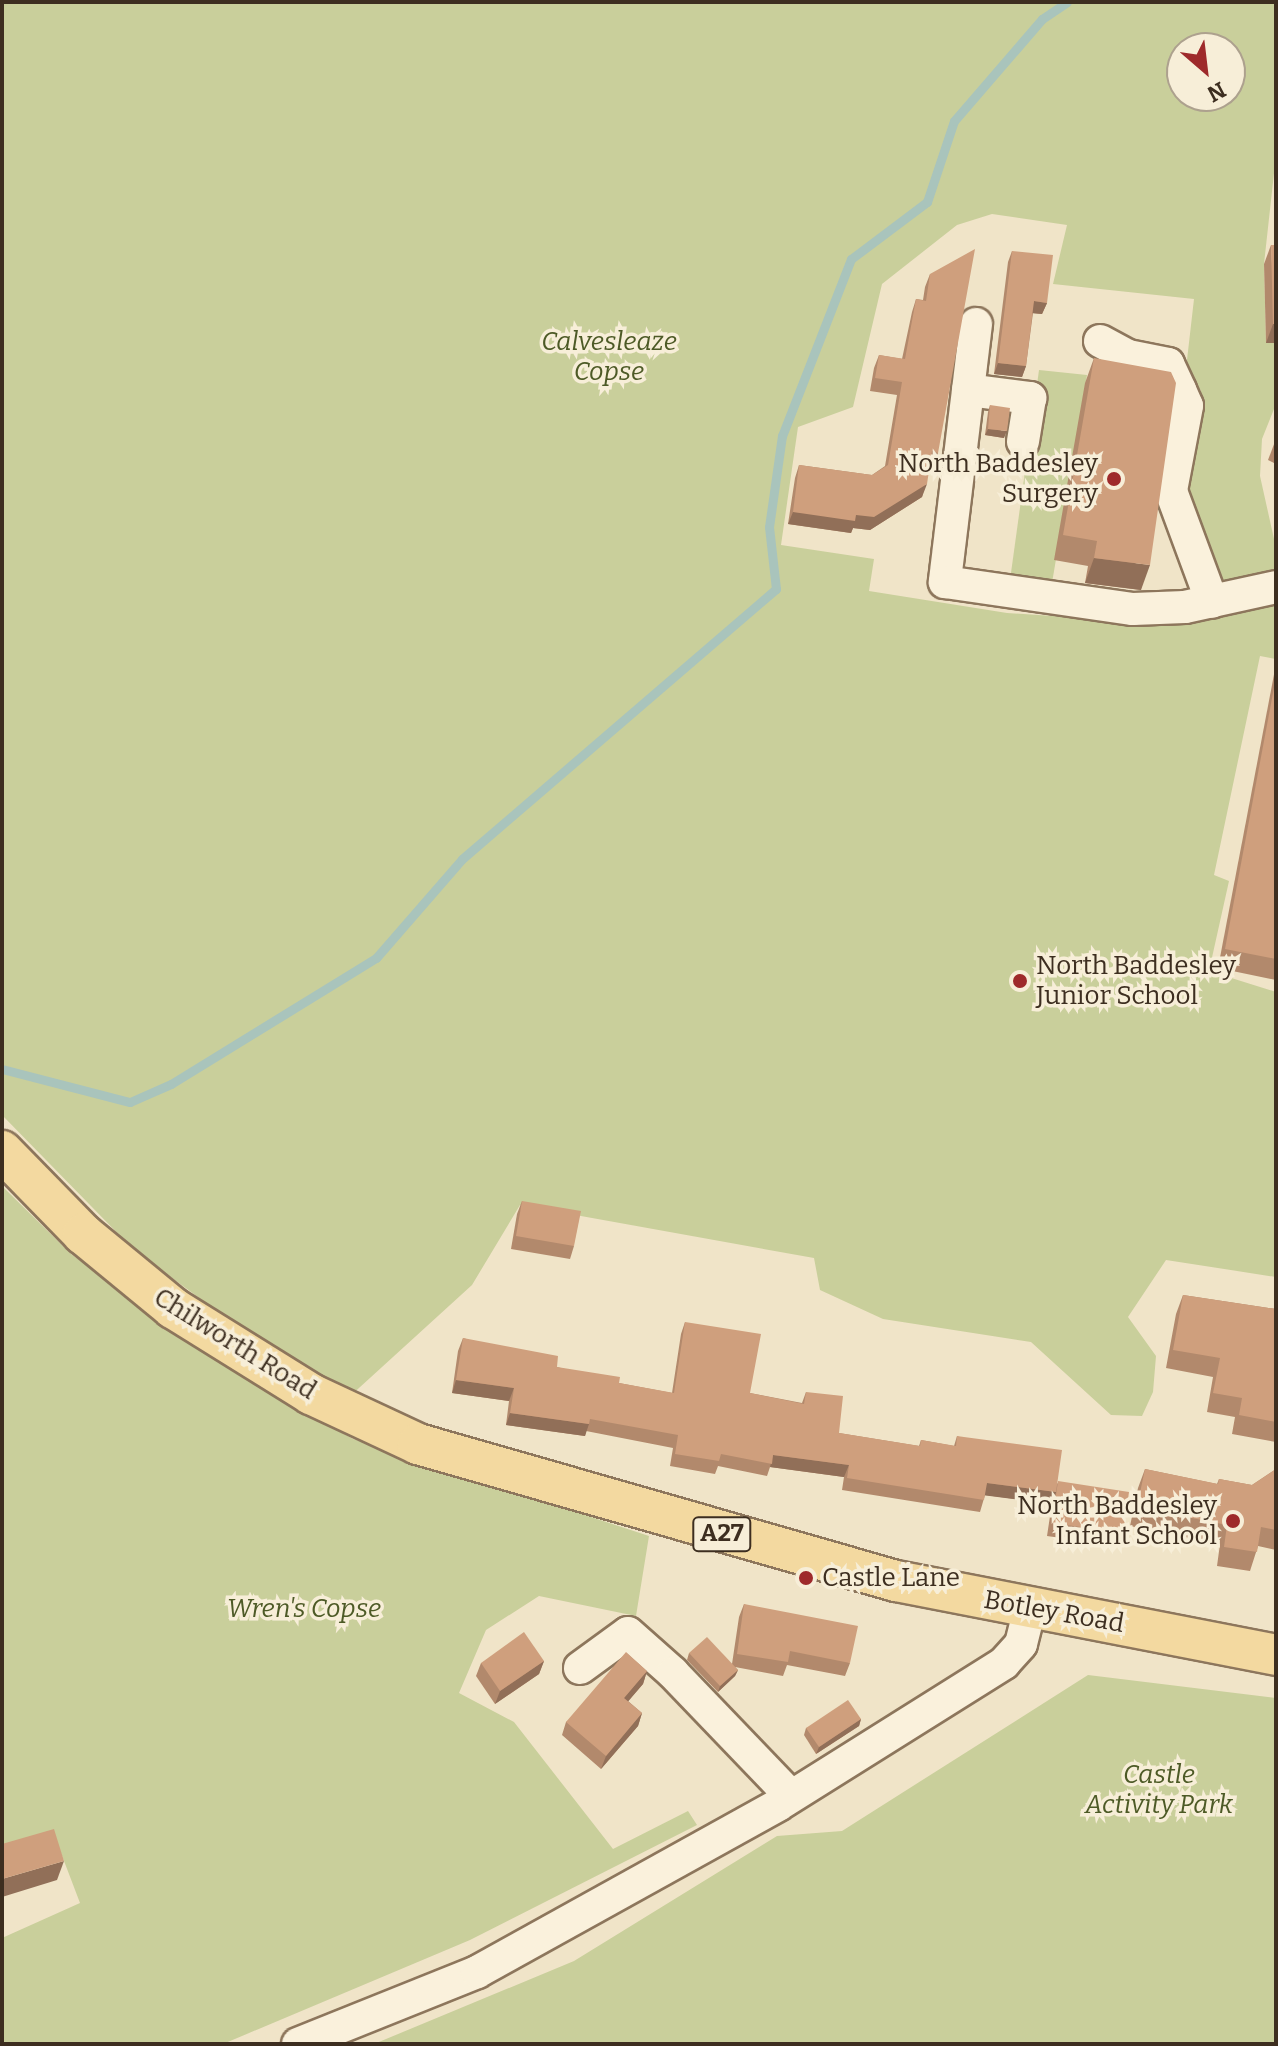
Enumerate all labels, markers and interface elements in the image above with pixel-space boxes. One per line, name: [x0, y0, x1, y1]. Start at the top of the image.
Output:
north arrow: [1166, 32, 1246, 112]
text: N: [1203, 76, 1230, 108]
park label: Calvesleaze Copse: [541, 326, 677, 388]
place label: North Baddesley Surgery: [898, 448, 1098, 510]
marker: North Baddesley Surgery: [1105, 470, 1123, 488]
place label: North Baddesley Junior School: [1036, 950, 1236, 1012]
marker: North Baddesley Junior School: [1011, 972, 1029, 990]
street label: Chilworth Road: [148, 1282, 322, 1406]
place label: North Baddesley Infant School: [1017, 1490, 1217, 1552]
marker: North Baddesley Infant School: [1224, 1512, 1242, 1530]
road number: A27: [692, 1514, 752, 1554]
place label: Castle Lane: [822, 1562, 960, 1594]
marker: Castle Lane: [797, 1569, 815, 1587]
street label: Botley Road: [981, 1584, 1127, 1640]
park label: Wren's Copse: [227, 1593, 381, 1625]
park label: Castle Activity Park: [1085, 1759, 1233, 1820]

